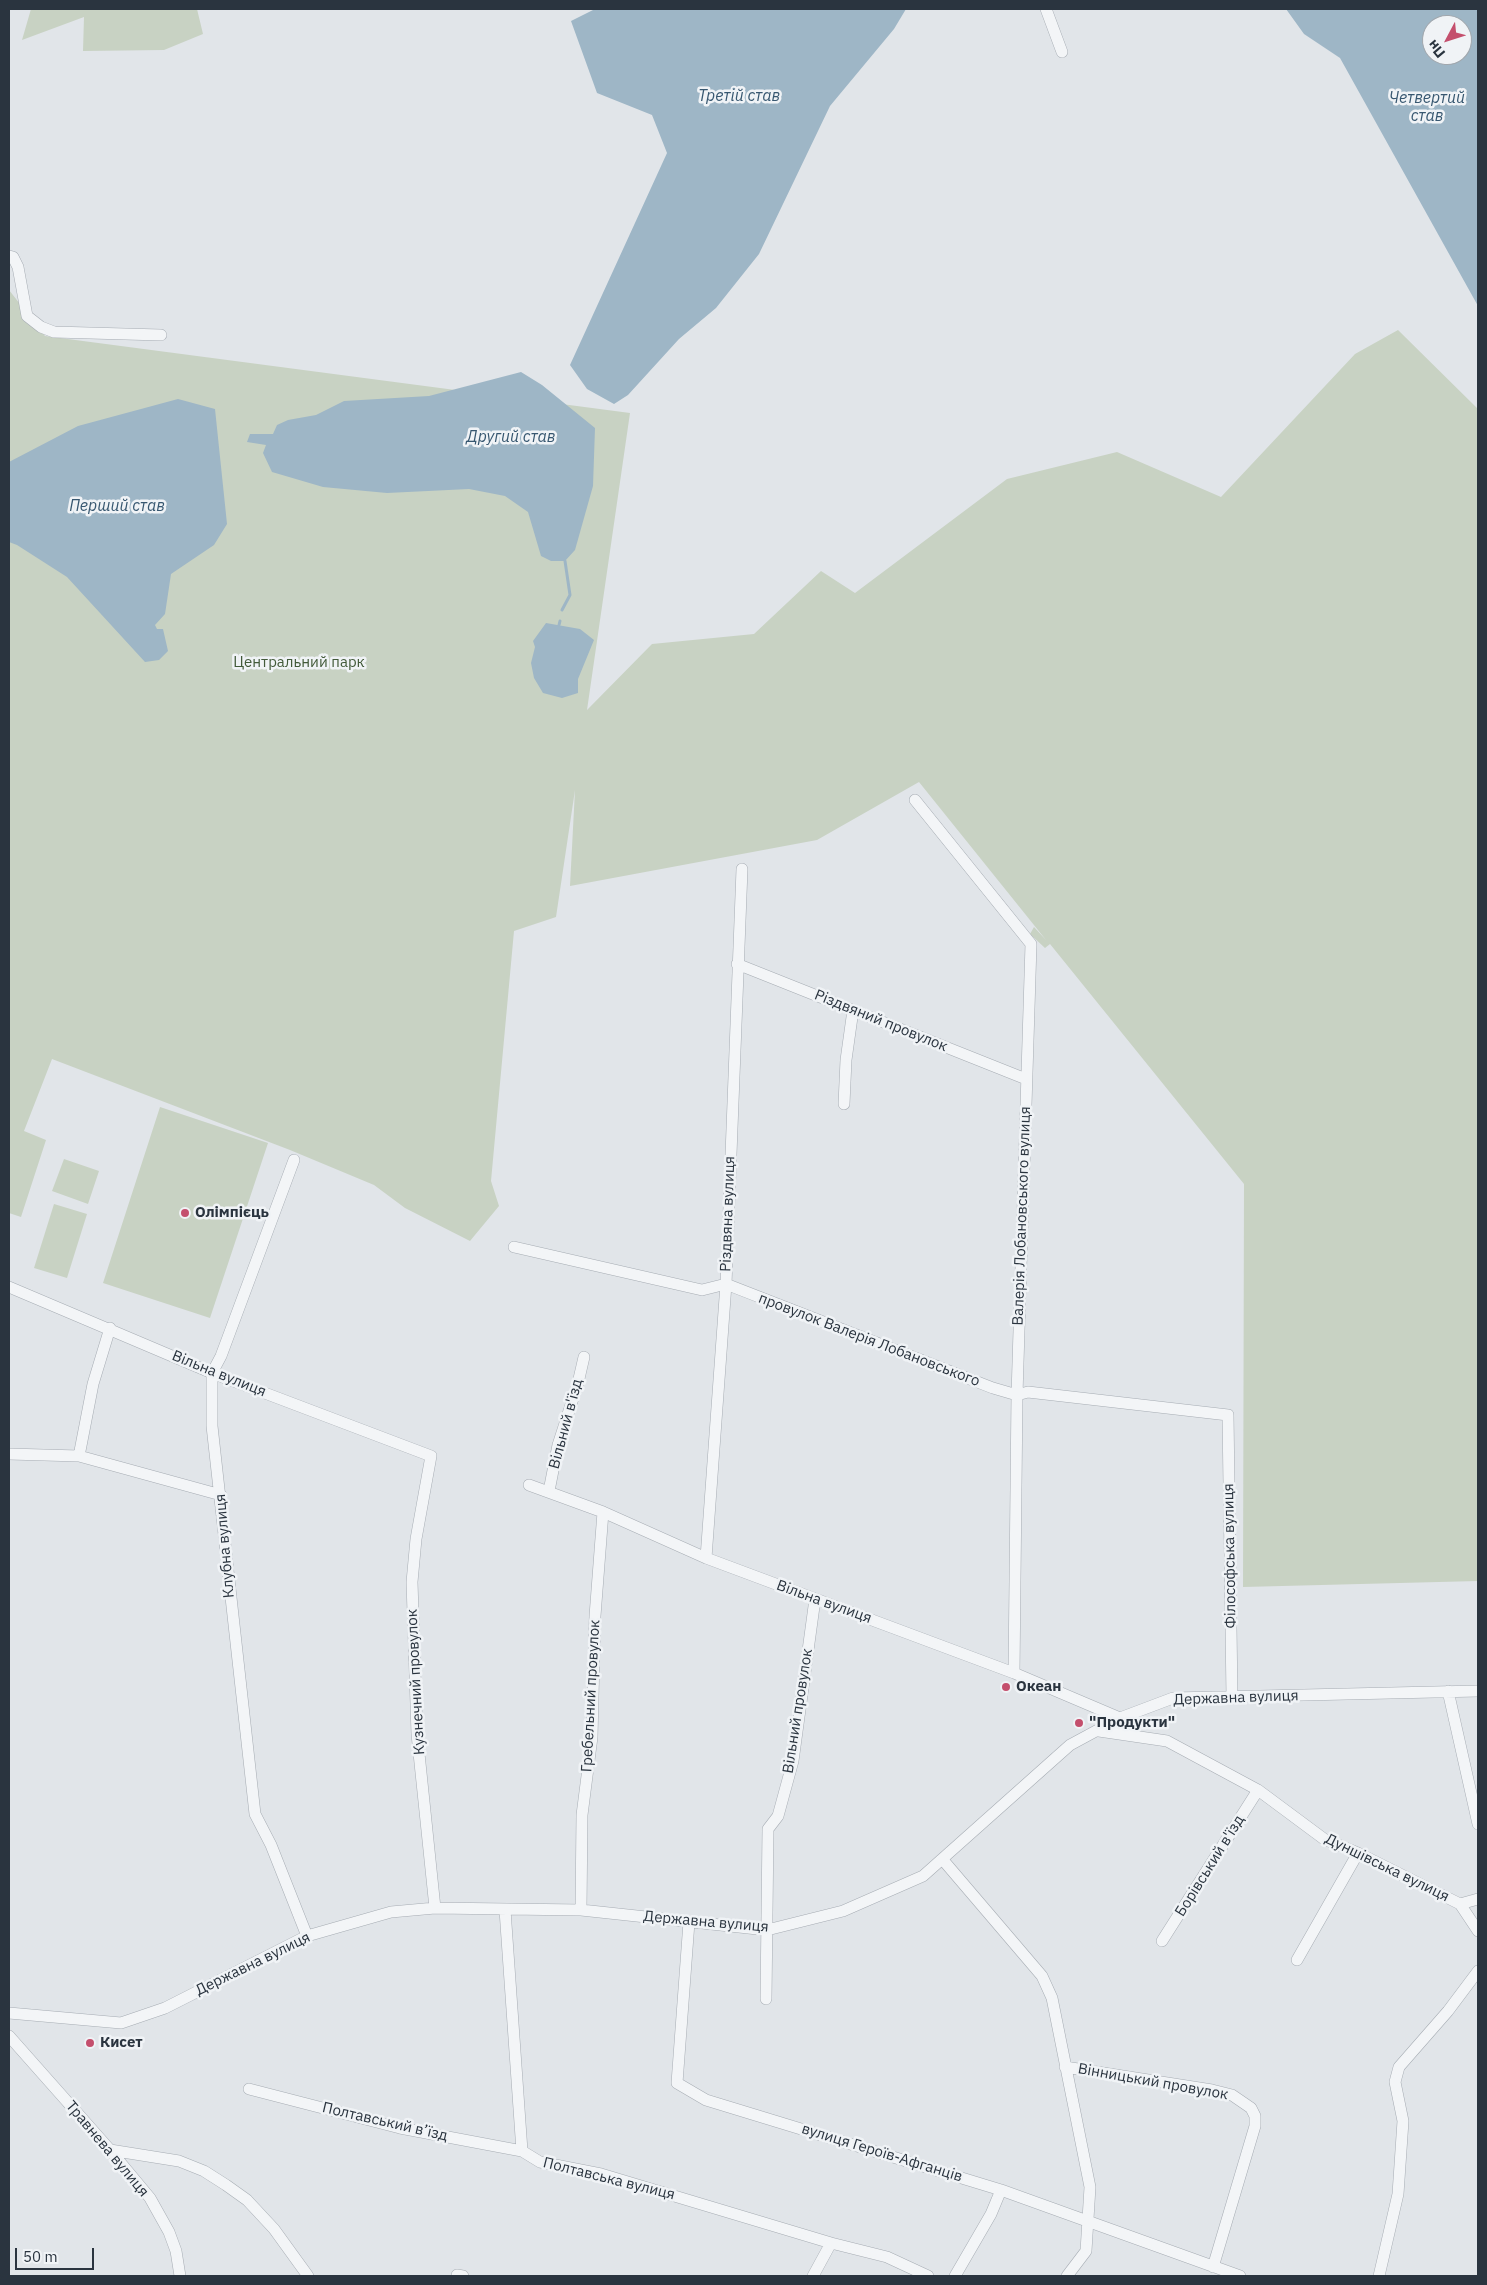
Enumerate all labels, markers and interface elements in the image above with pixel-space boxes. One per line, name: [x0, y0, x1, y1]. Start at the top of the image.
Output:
north arrow: [1422, 15, 1472, 65]
text: Пн: [1423, 36, 1449, 62]
water label: Третій став: [698, 86, 780, 106]
water label: Четвертий став: [1389, 88, 1465, 126]
water label: Другий став: [467, 427, 555, 447]
water label: Перший став: [69, 496, 165, 516]
park label: Центральний парк: [233, 654, 365, 672]
street label: Різдвяний провулок: [812, 986, 950, 1056]
street label: Валерія Лобановського вулиця: [1009, 1106, 1035, 1326]
street label: Різдвяна вулиця: [717, 1156, 739, 1272]
place label: Олімпієць: [195, 1204, 269, 1222]
marker: Олімпієць: [179, 1207, 191, 1219]
street label: провулок Валерія Лобановського: [756, 1289, 982, 1391]
street label: Вільна вулиця: [169, 1347, 269, 1401]
street label: Вільний в'їзд: [545, 1377, 587, 1471]
street label: Філософська вулиця: [1220, 1483, 1240, 1629]
street label: Клубна вулиця: [211, 1493, 239, 1599]
street label: Вільна вулиця: [774, 1576, 874, 1628]
street label: Кузнечний провулок: [403, 1609, 429, 1755]
street label: Гребельний провулок: [578, 1619, 604, 1773]
street label: Вільний провулок: [779, 1647, 817, 1775]
place label: Океан: [1016, 1678, 1062, 1696]
marker: Океан: [1000, 1681, 1012, 1693]
street label: Державна вулиця: [1173, 1687, 1299, 1709]
place label: "Продукти": [1089, 1714, 1175, 1732]
marker: "Продукти": [1073, 1717, 1085, 1729]
street label: Борівський в'їзд: [1172, 1812, 1248, 1920]
street label: Дуншівська вулиця: [1322, 1830, 1452, 1906]
street label: Державна вулиця: [643, 1908, 769, 1936]
street label: Державна вулиця: [193, 1928, 313, 2000]
place label: Кисет: [100, 2034, 143, 2052]
marker: Кисет: [84, 2037, 96, 2049]
street label: Вінницький провулок: [1076, 2060, 1230, 2104]
street label: Травнева вулиця: [62, 2097, 152, 2201]
street label: Полтавський в’їзд: [321, 2099, 449, 2145]
street label: вулиця Героїв-Афганців: [799, 2120, 965, 2186]
street label: Полтавська вулиця: [541, 2154, 677, 2204]
scale bar: [18, 2238, 96, 2270]
text: 50 m: [23, 2247, 58, 2266]

